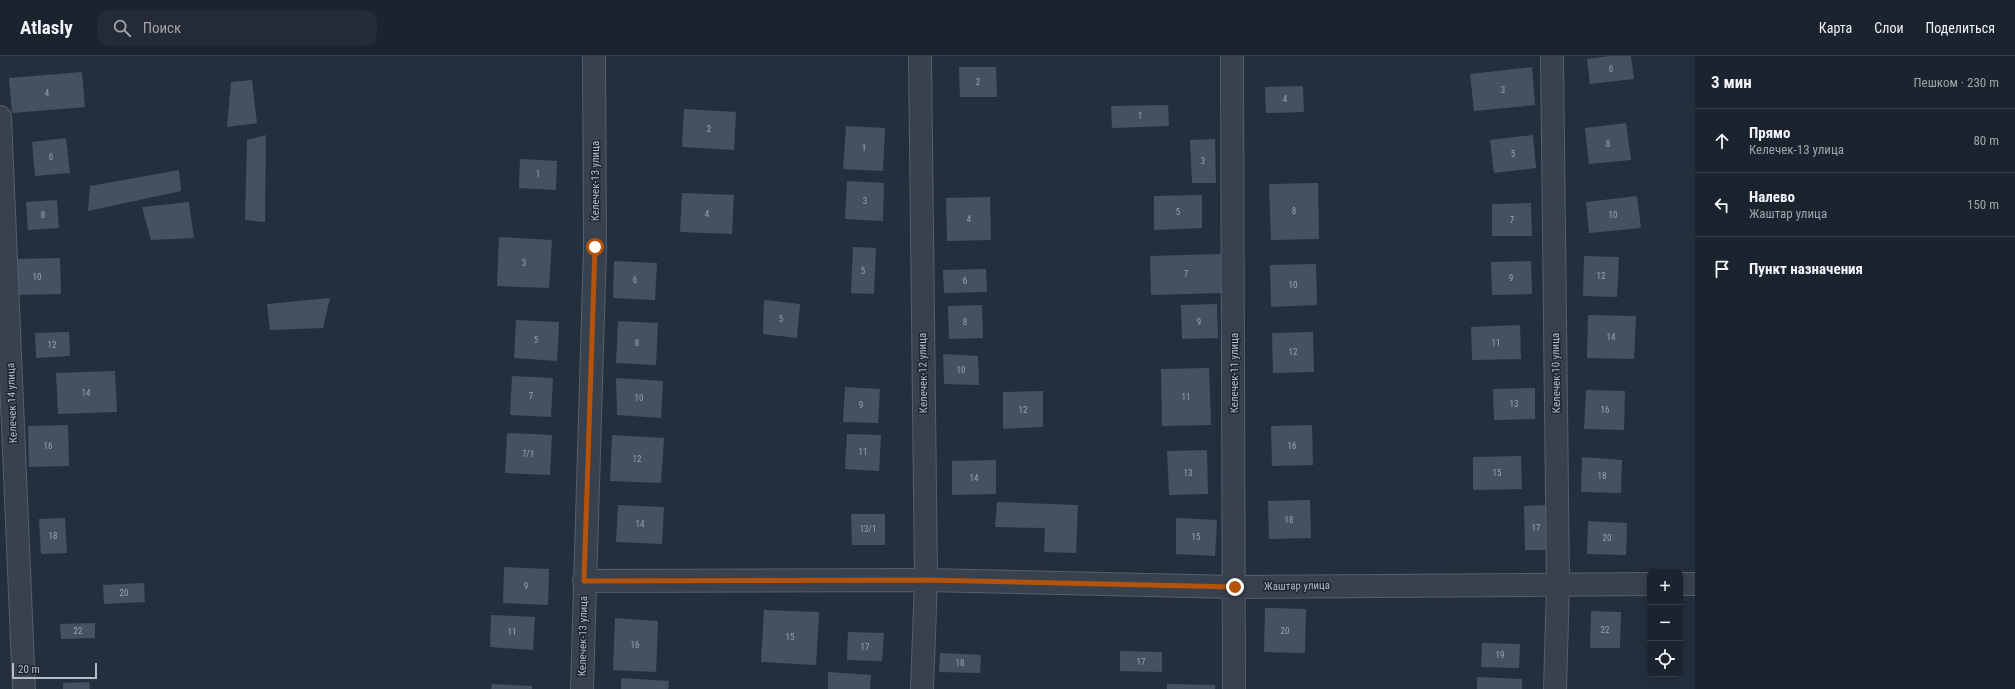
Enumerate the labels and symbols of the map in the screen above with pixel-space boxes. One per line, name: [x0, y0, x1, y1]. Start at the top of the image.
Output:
house number: 6: [1609, 64, 1613, 74]
house number: 2: [976, 77, 981, 87]
house number: 3: [1501, 85, 1505, 95]
house number: 4: [45, 88, 50, 98]
house number: 4: [1283, 94, 1288, 104]
house number: 1: [1138, 111, 1142, 121]
house number: 2: [707, 124, 712, 134]
house number: 8: [1606, 139, 1610, 149]
street label: Келечек-13 улица: [589, 141, 602, 221]
house number: 1: [862, 143, 866, 153]
house number: 5: [1511, 149, 1516, 159]
house number: 6: [49, 152, 53, 162]
house number: 3: [1201, 156, 1205, 166]
house number: 1: [536, 169, 540, 179]
house number: 3: [863, 196, 867, 206]
house number: 8: [1292, 206, 1296, 216]
house number: 5: [1176, 207, 1181, 217]
house number: 4: [705, 209, 710, 219]
house number: 8: [41, 210, 45, 220]
house number: 10: [1609, 210, 1617, 220]
house number: 4: [967, 214, 972, 224]
house number: 7: [1510, 215, 1515, 225]
route start: [586, 238, 604, 256]
house number: 3: [522, 258, 526, 268]
house number: 5: [861, 266, 866, 276]
house number: 7: [1184, 269, 1189, 279]
house number: 12: [1597, 271, 1606, 281]
house number: 10: [33, 272, 41, 282]
house number: 9: [1509, 273, 1513, 283]
house number: 6: [633, 275, 637, 285]
house number: 6: [963, 276, 967, 286]
house number: 10: [1289, 280, 1297, 290]
house number: 5: [779, 314, 784, 324]
house number: 8: [963, 317, 967, 327]
house number: 9: [1197, 317, 1201, 327]
house number: 14: [1607, 332, 1616, 342]
street label: Келечек-12 улица: [916, 333, 930, 413]
street label: Келечек-11 улица: [1228, 333, 1241, 413]
street label: Келечек-10 улица: [1549, 333, 1563, 413]
house number: 5: [534, 335, 539, 345]
house number: 8: [635, 338, 639, 348]
house number: 11: [1492, 338, 1500, 348]
house number: 12: [48, 340, 57, 350]
house number: 12: [1289, 347, 1298, 357]
street label: Келечек 14 улица: [4, 363, 20, 443]
house number: 10: [957, 365, 965, 375]
house number: 14: [82, 388, 91, 398]
house number: 7: [529, 391, 534, 401]
house number: 11: [1182, 392, 1190, 402]
house number: 10: [635, 393, 643, 403]
house number: 13: [1510, 399, 1518, 409]
house number: 9: [859, 400, 863, 410]
house number: 12: [1019, 405, 1028, 415]
house number: 16: [1601, 405, 1609, 415]
house number: 16: [44, 441, 52, 451]
house number: 16: [1288, 441, 1296, 451]
house number: 11: [859, 447, 867, 457]
house number: 7/1: [522, 449, 534, 459]
house number: 12: [633, 454, 642, 464]
house number: 13: [1184, 468, 1192, 478]
house number: 15: [1493, 468, 1502, 478]
house number: 18: [1598, 471, 1606, 481]
house number: 14: [970, 473, 979, 483]
house number: 18: [1285, 515, 1293, 525]
house number: 14: [636, 519, 645, 529]
house number: 17: [1532, 523, 1541, 533]
house number: 13/1: [860, 524, 876, 534]
house number: 18: [49, 531, 57, 541]
house number: 15: [1192, 532, 1201, 542]
house number: 20: [1603, 533, 1611, 543]
route end: [1226, 578, 1244, 596]
street label: Жаштар улица: [1264, 579, 1330, 593]
house number: 9: [524, 581, 528, 591]
house number: 20: [120, 588, 128, 598]
street label: Келечек-13 улица: [576, 596, 590, 676]
house number: 22: [1601, 625, 1610, 635]
house number: 22: [74, 626, 83, 636]
house number: 20: [1281, 626, 1289, 636]
house number: 11: [508, 627, 516, 637]
house number: 15: [786, 632, 795, 642]
house number: 16: [631, 640, 639, 650]
house number: 17: [861, 642, 870, 652]
house number: 19: [1496, 650, 1504, 660]
house number: 17: [1137, 657, 1146, 667]
house number: 18: [956, 658, 964, 668]
scale bar: [12, 661, 97, 680]

